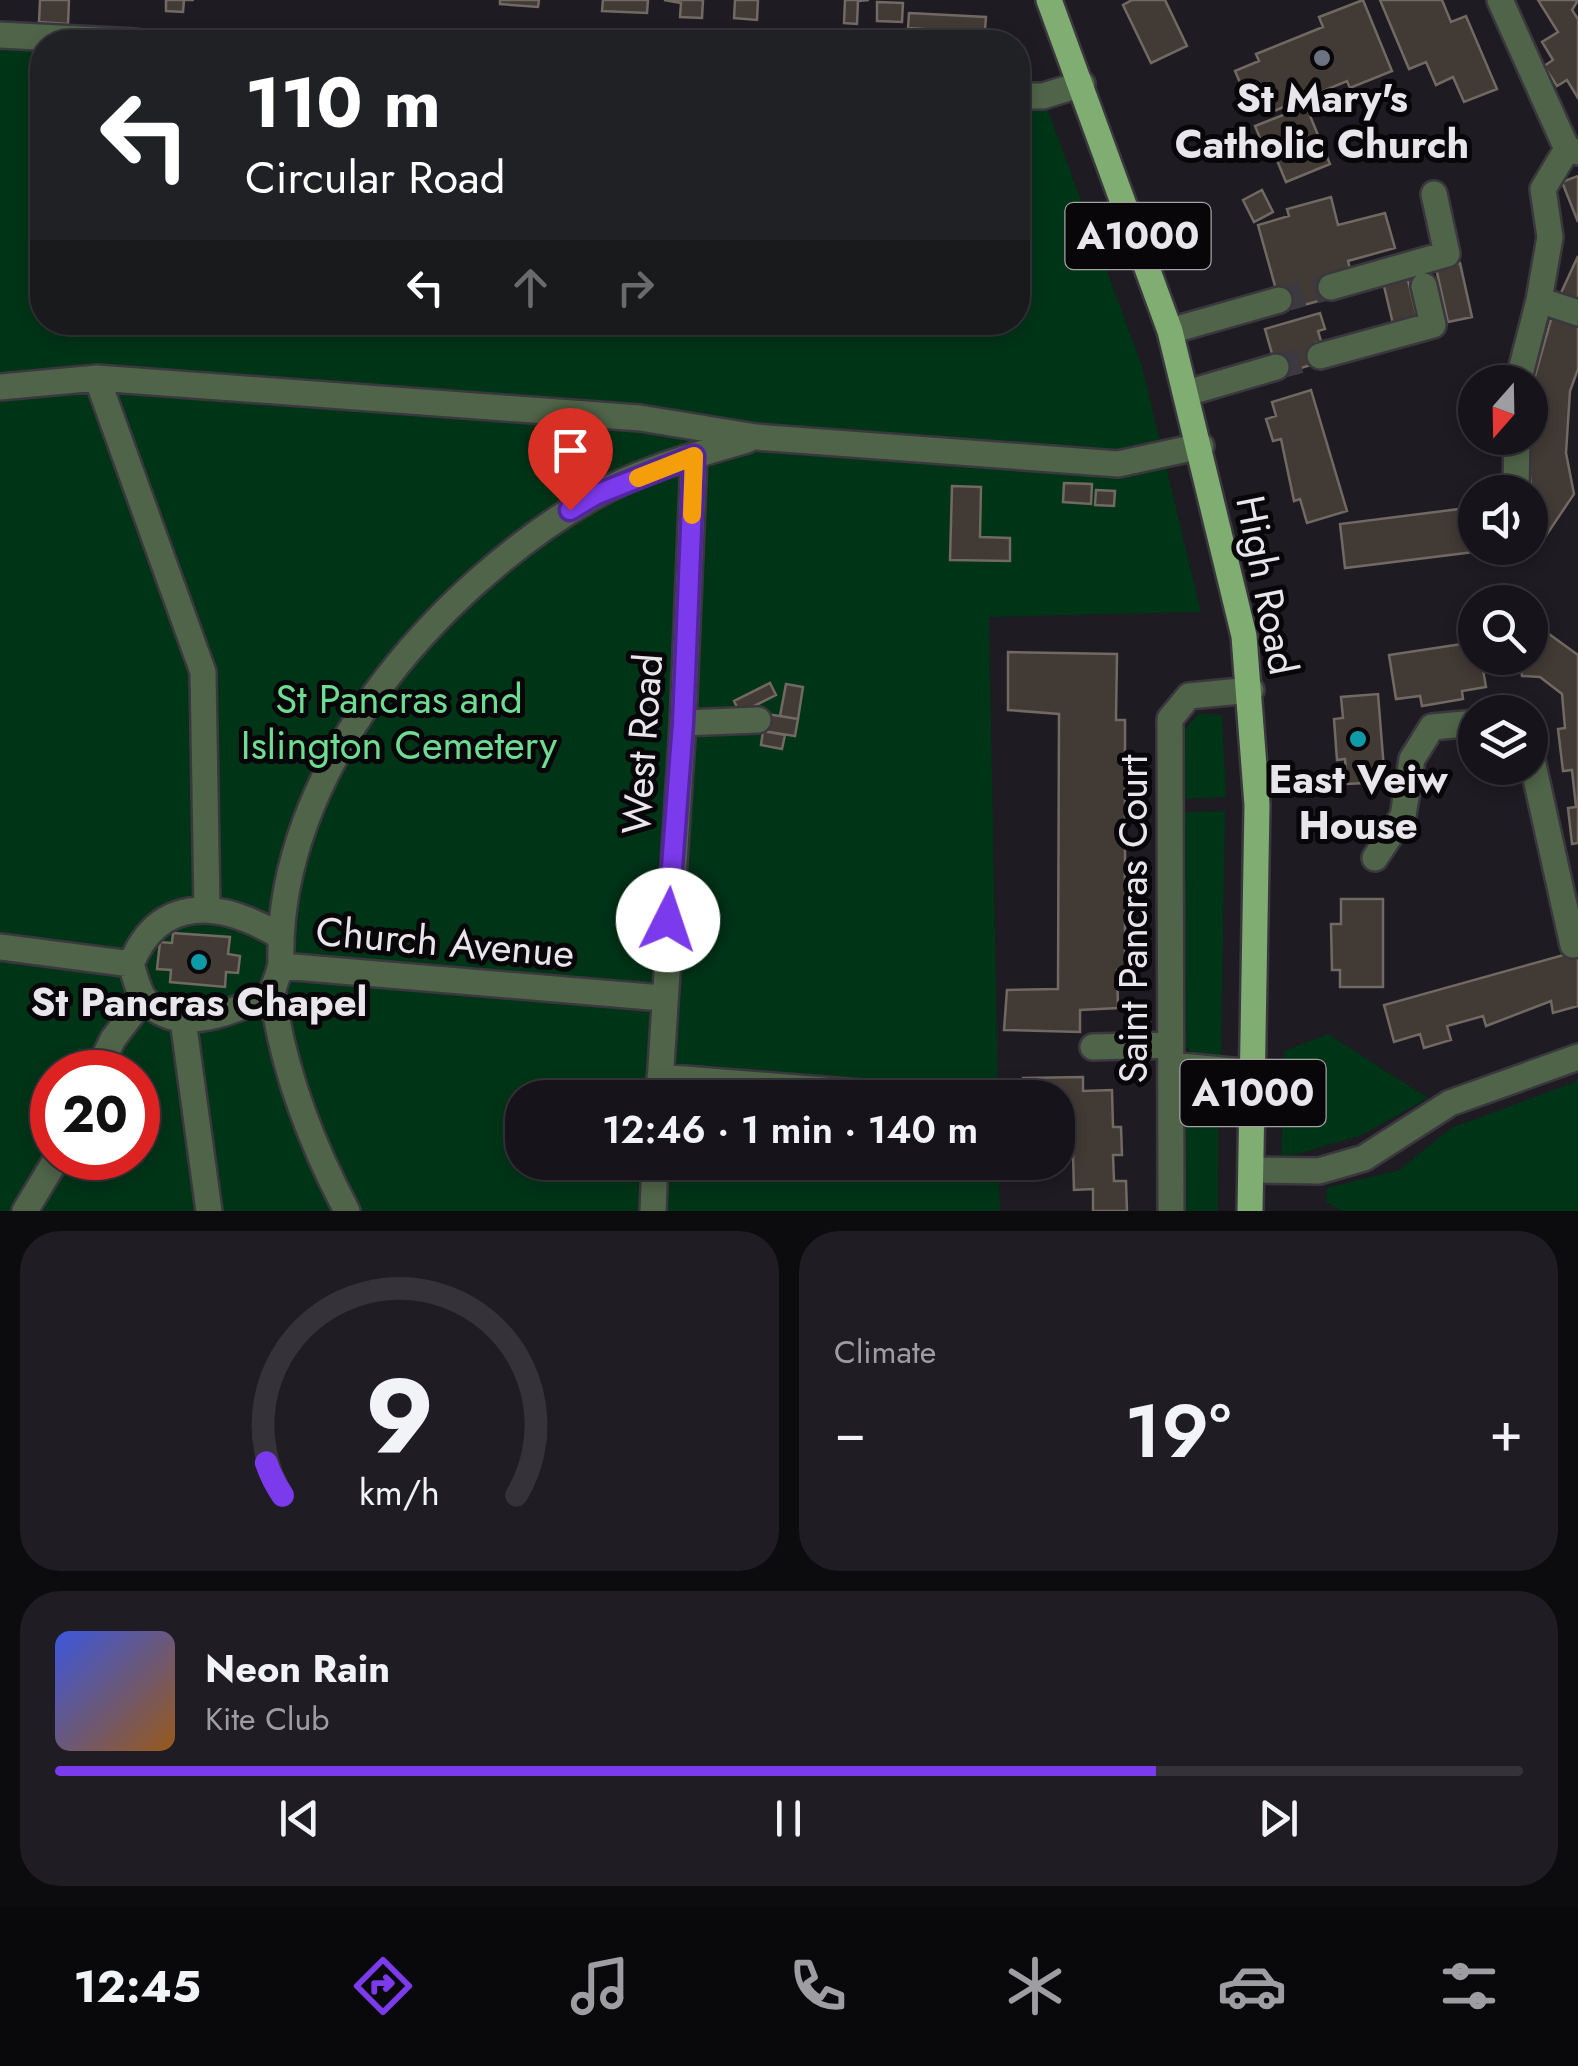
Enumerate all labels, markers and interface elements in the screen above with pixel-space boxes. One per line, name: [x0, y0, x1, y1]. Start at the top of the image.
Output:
marker: St Mary's Catholic Church: [1311, 47, 1333, 69]
text: 110 m: [245, 52, 441, 153]
place label: St Mary's Catholic Church: [1175, 69, 1469, 173]
icon: left: [80, 70, 210, 200]
text: Circular Road: [245, 145, 505, 210]
road number: A1000: [1066, 203, 1210, 269]
icon: left: [398, 260, 453, 315]
icon: ahead: [503, 260, 558, 315]
icon: right: [608, 260, 663, 315]
north arrow: [1458, 365, 1548, 455]
map controls: [1458, 365, 1548, 785]
pin: [528, 408, 613, 511]
icon: arrive: [543, 423, 598, 478]
button: sound: [1458, 475, 1548, 565]
street label: High Road: [1221, 491, 1313, 679]
button: search: [1458, 585, 1548, 675]
street label: West Road: [607, 652, 677, 836]
park label: St Pancras and Islington Cemetery: [241, 670, 558, 774]
button: layers: [1458, 695, 1548, 785]
marker: East Veiw House: [1347, 728, 1369, 750]
place label: East Veiw House: [1268, 750, 1448, 854]
street label: Saint Pancras Court: [1104, 754, 1162, 1083]
position arrow: [616, 868, 720, 972]
street label: Church Avenue: [313, 902, 577, 982]
marker: St Pancras Chapel: [188, 951, 210, 973]
place label: St Pancras Chapel: [31, 973, 367, 1031]
speed limit sign: 20: [30, 1050, 160, 1180]
road number: A1000: [1180, 1060, 1326, 1126]
text: 12:46 · 1 min · 140 m: [602, 1102, 978, 1157]
text: Climate: [834, 1329, 936, 1375]
text: 9: [365, 1342, 434, 1492]
text: 19°: [1124, 1377, 1231, 1485]
text: −: [834, 1392, 866, 1472]
text: +: [1489, 1392, 1523, 1472]
text: km/h: [359, 1467, 440, 1518]
text: Neon Rain: [205, 1641, 390, 1696]
text: Kite Club: [205, 1696, 329, 1742]
icon: previous: [272, 1791, 327, 1846]
icon: pause: [761, 1791, 816, 1846]
icon: next: [1251, 1791, 1306, 1846]
icon: directions: [348, 1951, 418, 2021]
icon: music: [565, 1951, 635, 2021]
icon: phone: [783, 1951, 853, 2021]
icon: climate: [1000, 1951, 1070, 2021]
icon: car: [1217, 1951, 1287, 2021]
icon: filters: [1434, 1951, 1504, 2021]
text: 12:45: [74, 1954, 201, 2019]

